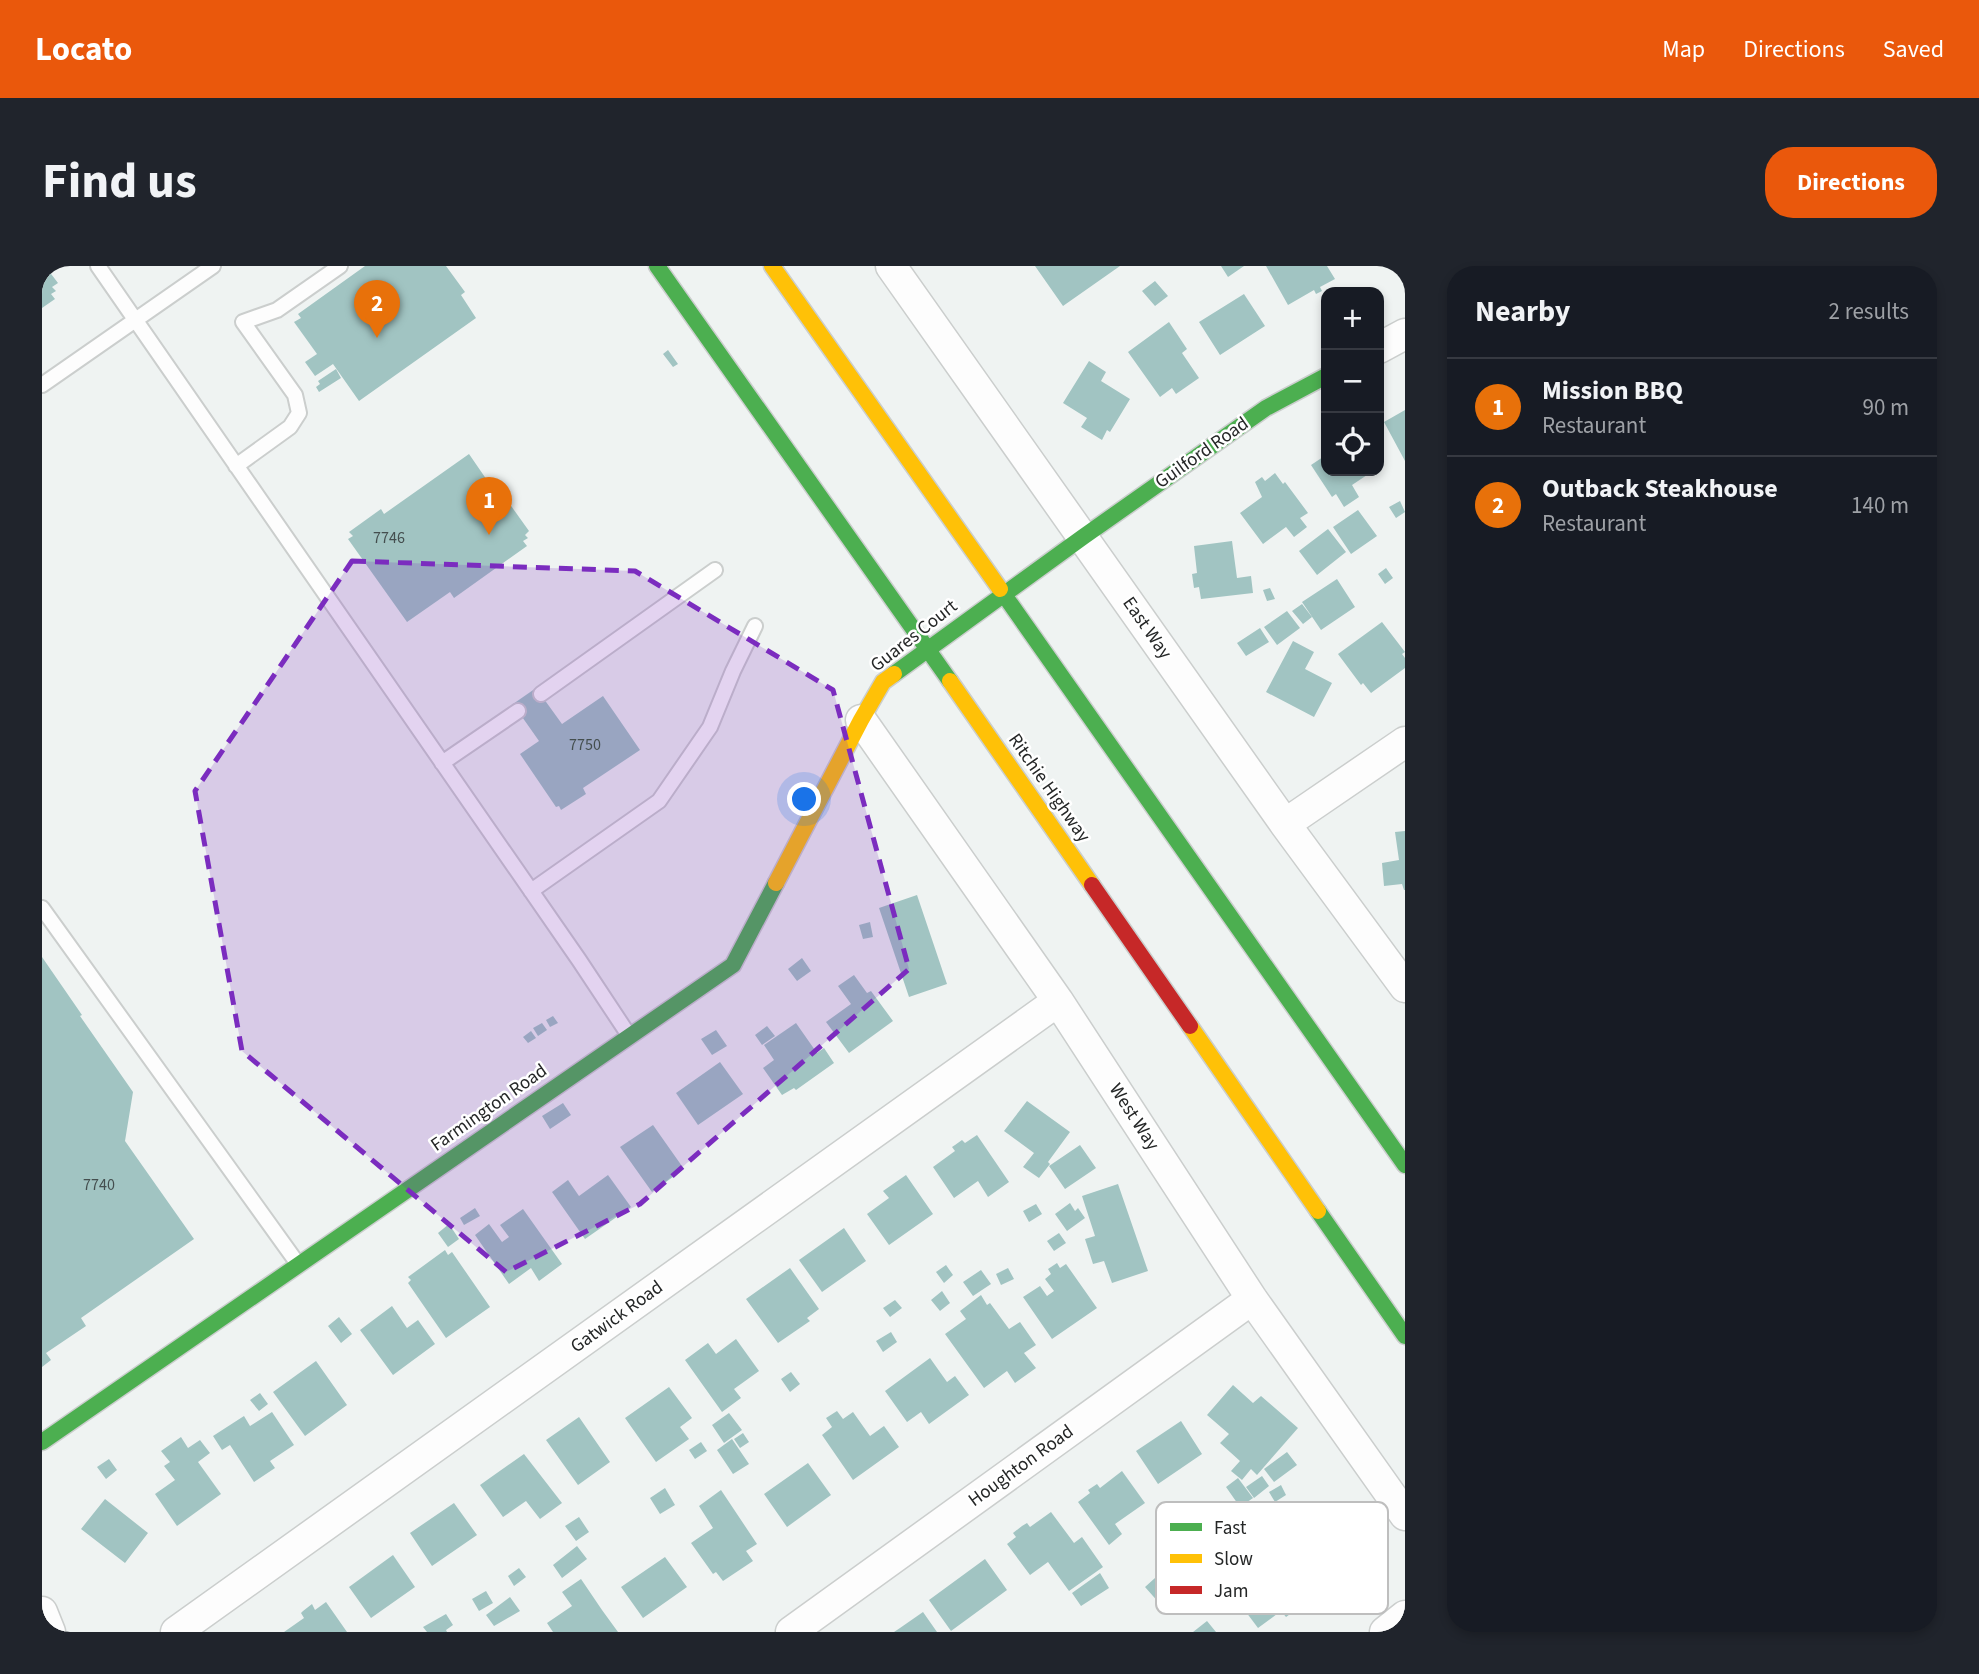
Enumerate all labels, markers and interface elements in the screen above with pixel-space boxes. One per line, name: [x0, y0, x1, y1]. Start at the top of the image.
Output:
text: Locato: [35, 26, 132, 73]
text: Map: [1662, 32, 1705, 67]
text: Directions: [1743, 32, 1845, 67]
text: Saved: [1883, 32, 1944, 67]
text: Find us: [42, 147, 197, 217]
button: Directions: [1765, 147, 1937, 218]
pin: 2: [354, 280, 400, 338]
map controls: [1321, 287, 1384, 476]
button: +: [1321, 287, 1384, 350]
text: Nearby: [1475, 290, 1570, 333]
text: 2 results: [1829, 295, 1909, 328]
button: −: [1321, 350, 1384, 413]
text: Mission BBQ: [1542, 372, 1683, 409]
text: 1: [1492, 391, 1504, 424]
text: 90 m: [1862, 391, 1909, 424]
text: Restaurant: [1542, 409, 1646, 442]
street label: Guilford Road: [1150, 411, 1254, 495]
button: locate: [1321, 413, 1384, 476]
text: Outback Steakhouse: [1542, 470, 1778, 507]
pin: 1: [466, 477, 512, 535]
text: 2: [1492, 489, 1504, 522]
text: 140 m: [1851, 489, 1909, 522]
text: Restaurant: [1542, 507, 1646, 540]
house number: 7746: [373, 527, 405, 549]
street label: East Way: [1116, 591, 1178, 665]
street label: Guares Court: [865, 593, 964, 679]
street label: Ritchie Highway: [1001, 728, 1097, 848]
house number: 7750: [569, 734, 601, 756]
your location: [787, 782, 821, 816]
street label: Farmington Road: [425, 1058, 553, 1158]
street label: West Way: [1102, 1078, 1166, 1156]
house number: 7740: [83, 1174, 115, 1196]
street label: Gatwick Road: [565, 1274, 669, 1360]
street label: Houghton Road: [963, 1419, 1079, 1513]
legend: [1156, 1502, 1388, 1614]
text: Fast: [1214, 1515, 1247, 1542]
text: Slow: [1214, 1546, 1253, 1573]
text: Jam: [1214, 1578, 1248, 1605]

